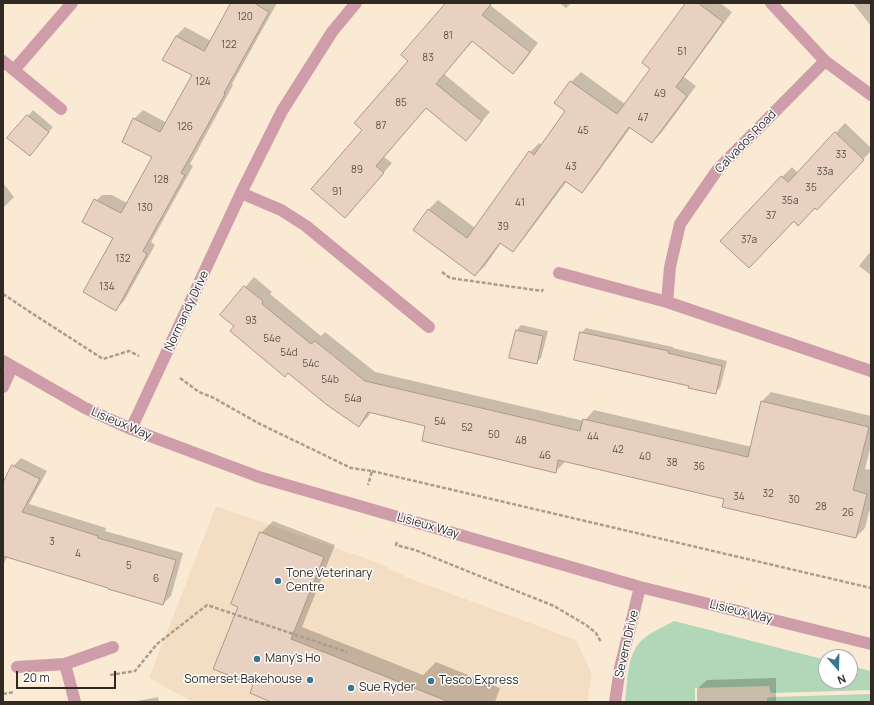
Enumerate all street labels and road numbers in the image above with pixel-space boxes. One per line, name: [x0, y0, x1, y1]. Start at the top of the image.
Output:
street label: Calvados Road: [712, 108, 780, 176]
street label: Normandy Drive: [162, 268, 212, 354]
street label: Lisieux Way: [89, 405, 153, 443]
street label: Lisieux Way: [395, 510, 461, 542]
street label: Lisieux Way: [708, 597, 774, 627]
street label: Severn Drive: [612, 609, 642, 679]

